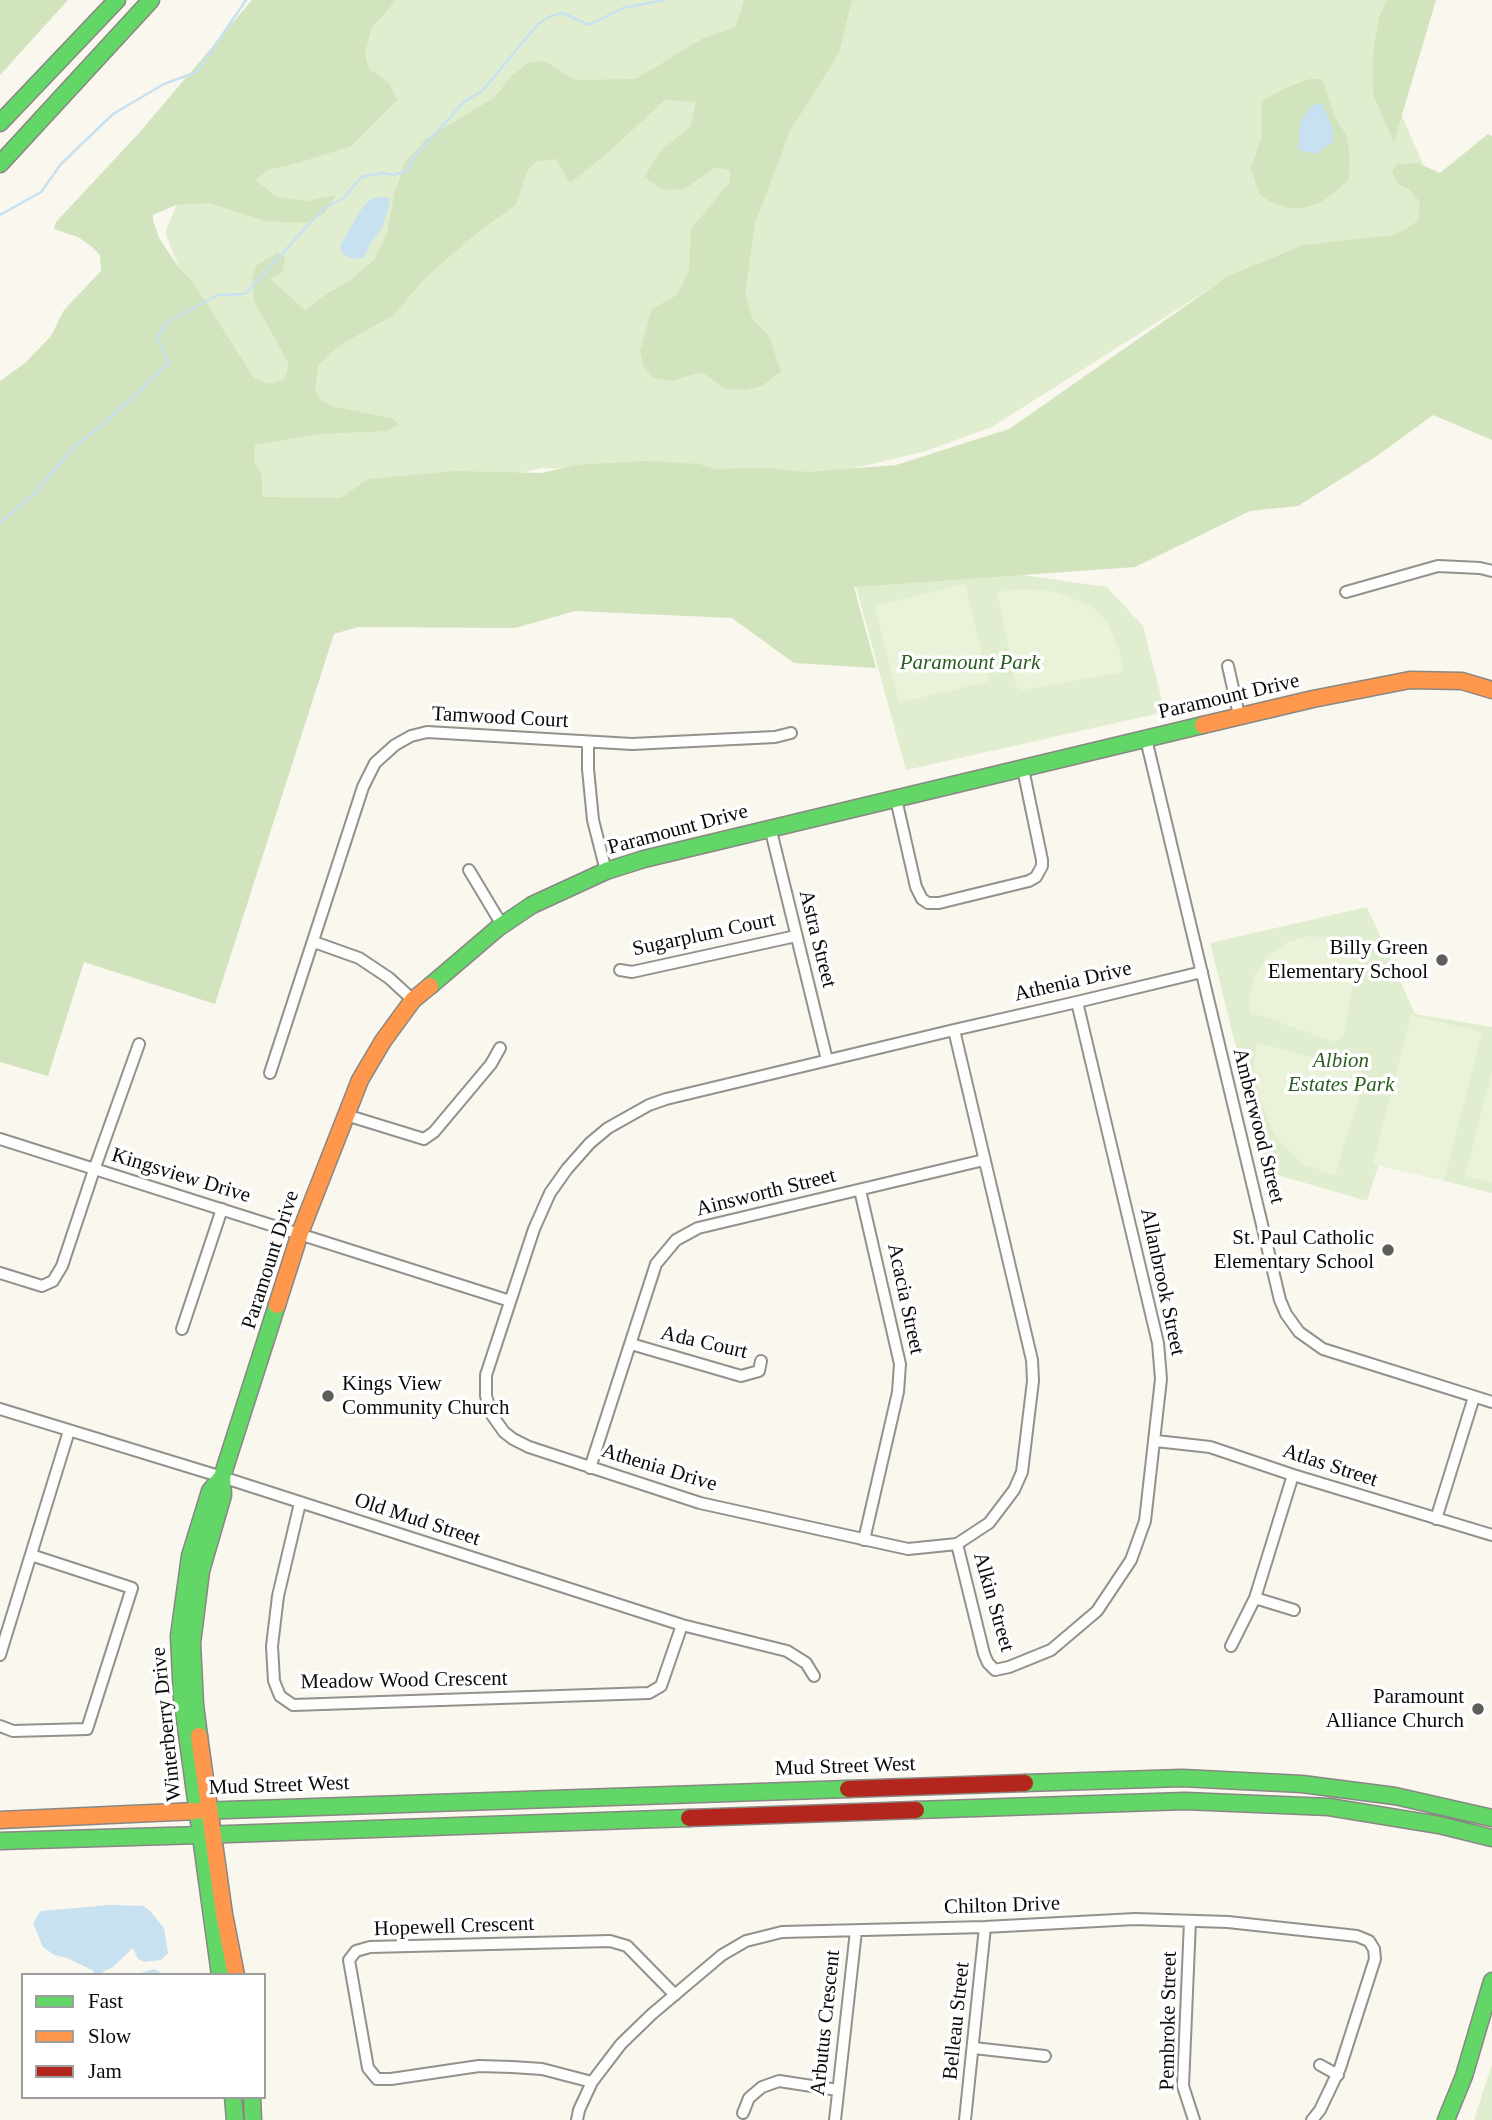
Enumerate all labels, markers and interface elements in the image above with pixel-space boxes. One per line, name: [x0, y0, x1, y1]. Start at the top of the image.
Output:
park label: Paramount Park: [900, 650, 1040, 676]
street label: Paramount Drive: [1156, 669, 1302, 725]
street label: Tamwood Court: [431, 702, 569, 734]
street label: Paramount Drive: [605, 799, 751, 861]
street label: Astra Street: [793, 888, 841, 990]
street label: Sugarplum Court: [630, 908, 778, 962]
place label: Billy Green Elementary School: [1268, 935, 1428, 985]
marker: Billy Green Elementary School: [1434, 952, 1450, 968]
street label: Athenia Drive: [1012, 956, 1134, 1008]
street label: Amberwood Street: [1227, 1046, 1289, 1206]
park label: Albion Estates Park: [1288, 1048, 1394, 1098]
street label: Kingsview Drive: [108, 1143, 254, 1209]
street label: Ainsworth Street: [694, 1163, 838, 1223]
street label: Paramount Drive: [237, 1188, 305, 1332]
street label: Allanbrook Street: [1134, 1206, 1190, 1358]
place label: St. Paul Catholic Elementary School: [1214, 1225, 1374, 1275]
street label: Acacia Street: [881, 1241, 929, 1357]
marker: St. Paul Catholic Elementary School: [1380, 1242, 1396, 1258]
street label: Ada Court: [658, 1321, 750, 1365]
place label: Kings View Community Church: [342, 1371, 509, 1421]
marker: Kings View Community Church: [320, 1388, 336, 1404]
street label: Athenia Drive: [598, 1438, 720, 1498]
street label: Atlas Street: [1279, 1439, 1381, 1493]
street label: Old Mud Street: [351, 1488, 483, 1552]
street label: Alkin Street: [967, 1549, 1019, 1655]
street label: Winterberry Drive: [146, 1646, 188, 1802]
street label: Meadow Wood Crescent: [300, 1667, 508, 1695]
place label: Paramount Alliance Church: [1326, 1684, 1464, 1734]
marker: Paramount Alliance Church: [1470, 1701, 1486, 1717]
street label: Mud Street West: [774, 1752, 916, 1782]
street label: Mud Street West: [208, 1771, 350, 1801]
street label: Chilton Drive: [944, 1891, 1060, 1921]
street label: Hopewell Crescent: [373, 1912, 535, 1942]
street label: Arbutus Crescent: [806, 1949, 846, 2097]
street label: Pembroke Street: [1155, 1951, 1183, 2091]
street label: Belleau Street: [938, 1961, 976, 2081]
legend: [21, 1973, 266, 2099]
text: Fast: [88, 1989, 123, 2013]
text: Slow: [88, 2024, 131, 2048]
text: Jam: [88, 2059, 122, 2083]

